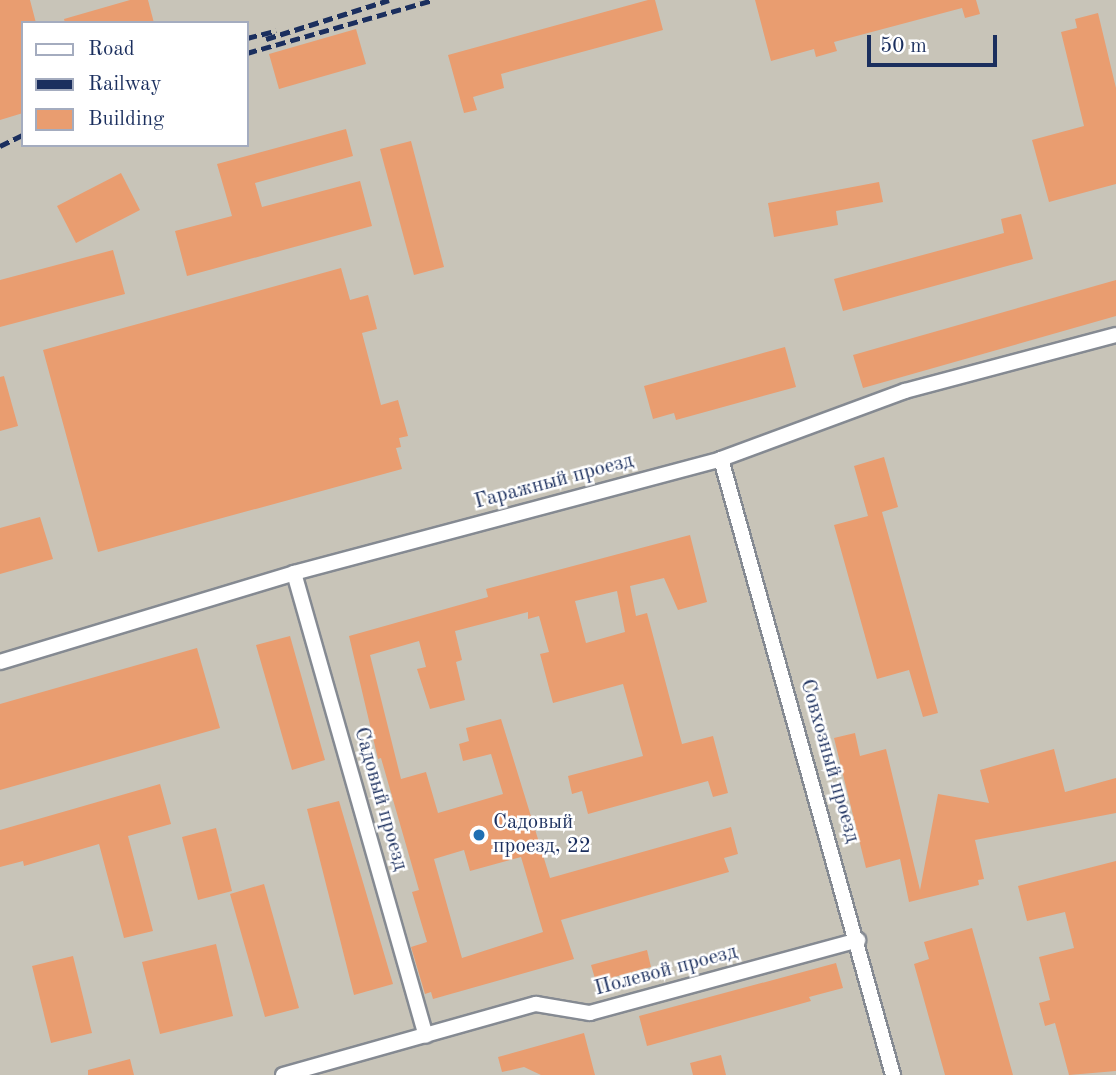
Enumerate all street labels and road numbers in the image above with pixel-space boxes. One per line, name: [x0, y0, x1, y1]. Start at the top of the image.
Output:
street label: Гаражный проезд: [472, 449, 636, 515]
street label: Совхозный проезд: [794, 676, 864, 846]
street label: Садовый проезд: [347, 724, 413, 874]
street label: Полевой проезд: [592, 940, 740, 1002]

